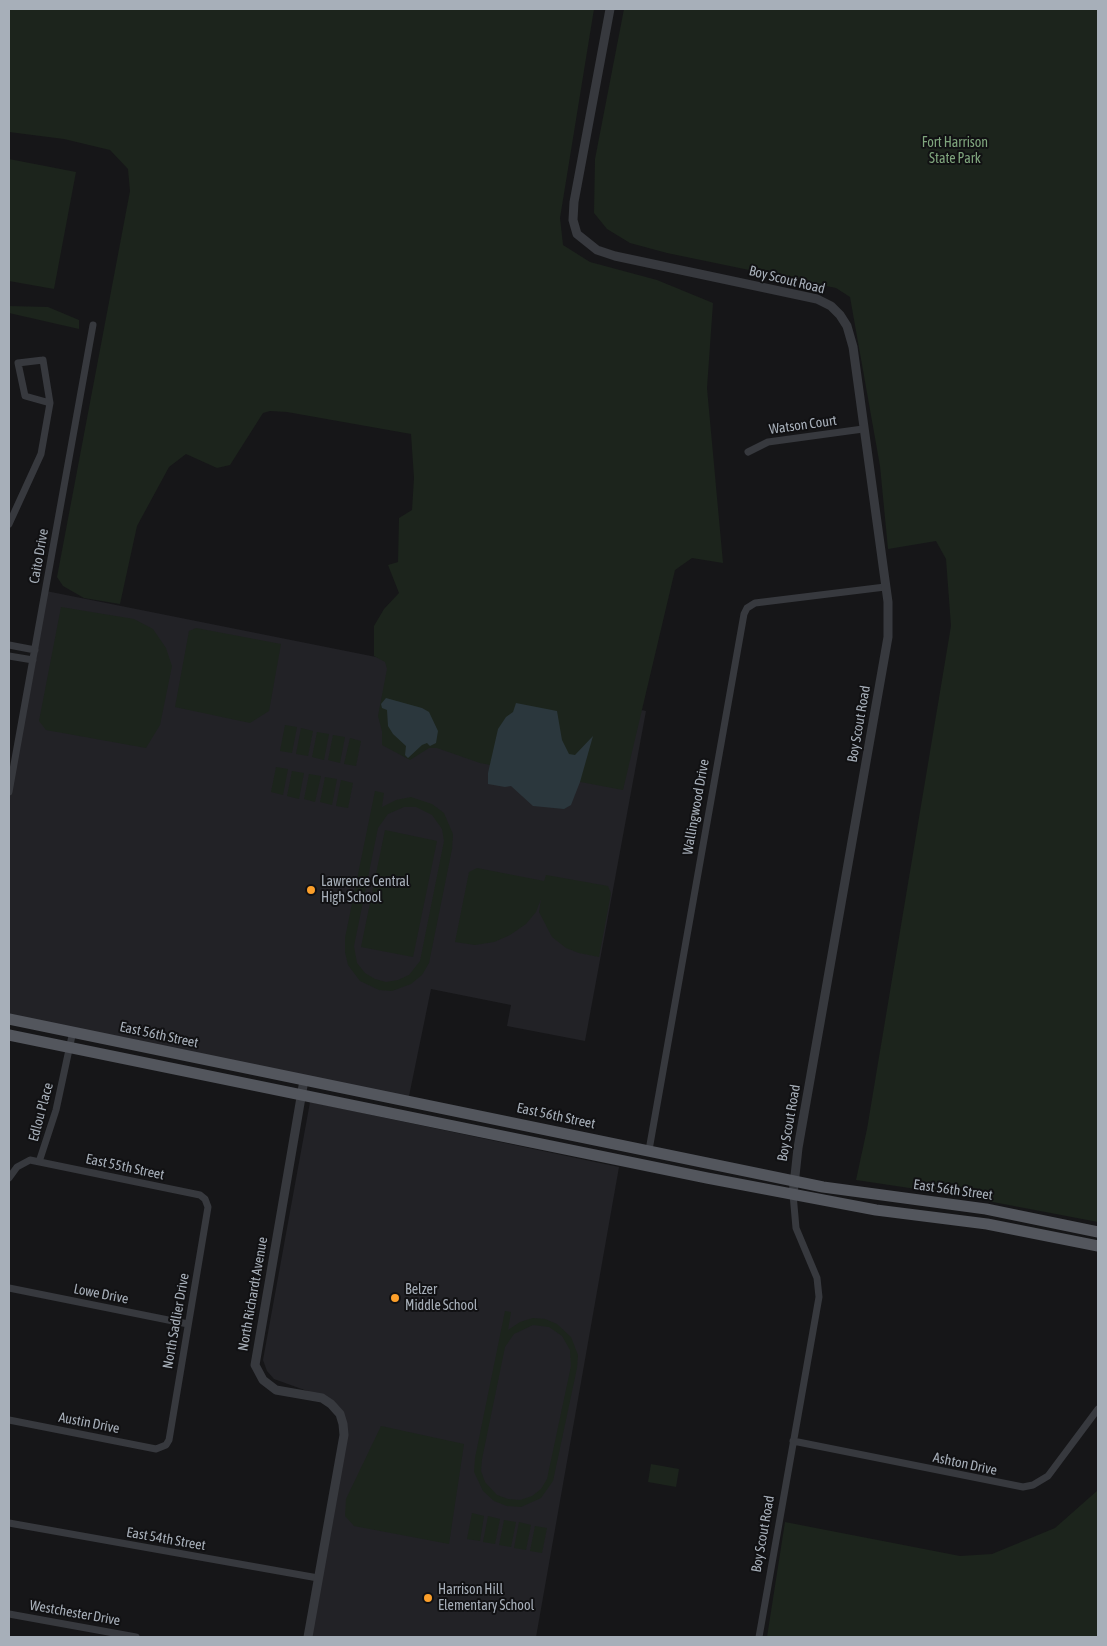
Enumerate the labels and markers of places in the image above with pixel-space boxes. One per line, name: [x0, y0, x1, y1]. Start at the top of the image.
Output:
place label: Lawrence Central High School: [321, 874, 410, 906]
marker: Lawrence Central High School: [305, 884, 317, 896]
place label: Belzer Middle School: [405, 1282, 477, 1314]
marker: Belzer Middle School: [389, 1292, 401, 1304]
place label: Harrison Hill Elementary School: [438, 1582, 534, 1614]
marker: Harrison Hill Elementary School: [422, 1592, 434, 1604]

